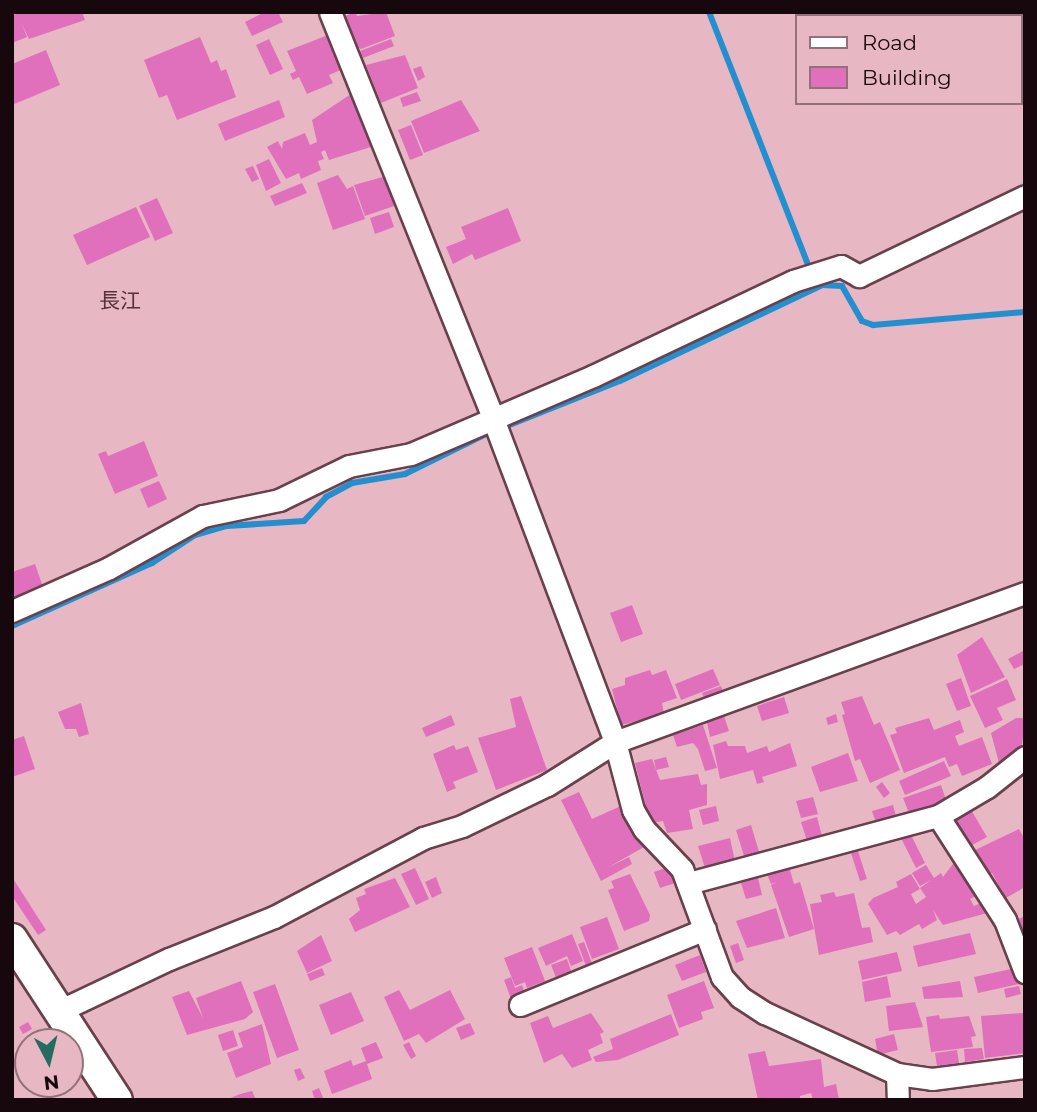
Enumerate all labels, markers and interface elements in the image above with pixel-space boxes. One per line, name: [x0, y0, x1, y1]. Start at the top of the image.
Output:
legend: [796, 14, 1023, 105]
text: Road: [862, 30, 917, 55]
text: Building: [862, 65, 952, 90]
district label: 長江: [99, 288, 141, 314]
north arrow: [14, 1028, 84, 1098]
text: N: [42, 1070, 60, 1095]

